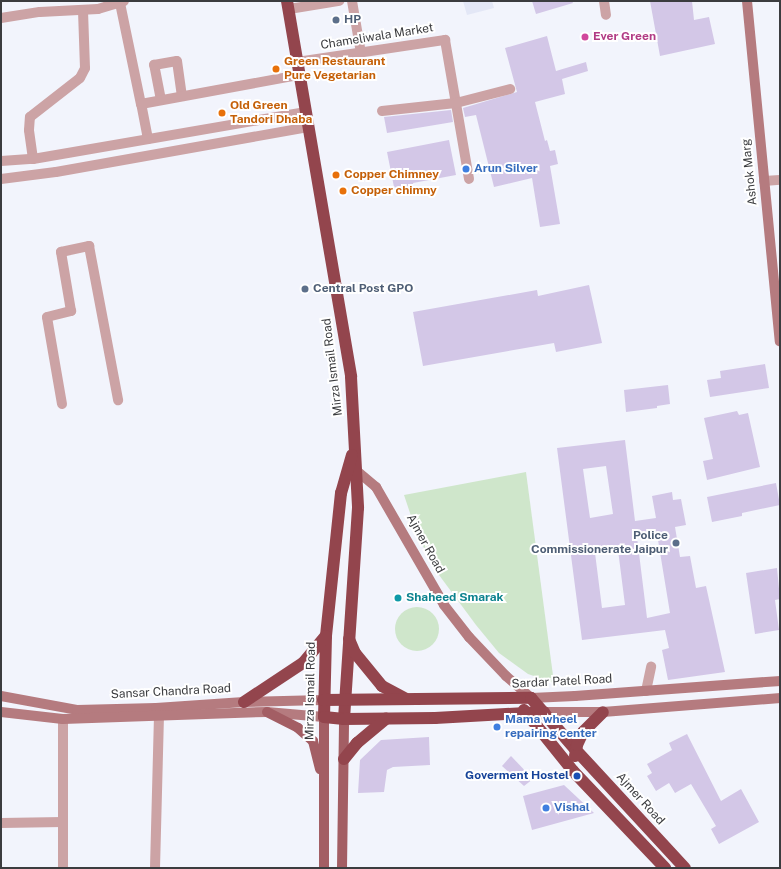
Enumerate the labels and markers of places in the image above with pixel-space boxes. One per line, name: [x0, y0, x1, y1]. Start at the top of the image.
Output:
place label: HP: [344, 13, 361, 27]
marker: HP: [331, 15, 341, 25]
place label: Ever Green: [593, 30, 656, 44]
marker: Ever Green: [580, 32, 590, 42]
place label: Green Restaurant Pure Vegetarian: [284, 55, 385, 83]
marker: Green Restaurant Pure Vegetarian: [271, 64, 281, 74]
place label: Old Green Tandori Dhaba: [230, 99, 312, 127]
marker: Old Green Tandori Dhaba: [217, 108, 227, 118]
place label: Arun Silver: [474, 162, 538, 176]
marker: Arun Silver: [461, 164, 471, 174]
place label: Copper Chimney: [344, 168, 439, 182]
marker: Copper Chimney: [331, 170, 341, 180]
place label: Copper chimny: [351, 184, 437, 198]
marker: Copper chimny: [338, 186, 348, 196]
place label: Central Post GPO: [313, 282, 413, 296]
marker: Central Post GPO: [300, 284, 310, 294]
place label: Police Commissionerate Jaipur: [531, 529, 668, 557]
marker: Police Commissionerate Jaipur: [671, 538, 681, 548]
place label: Shaheed Smarak: [406, 591, 503, 605]
marker: Shaheed Smarak: [393, 593, 403, 603]
place label: Mama wheel repairing center: [505, 713, 597, 741]
marker: Mama wheel repairing center: [492, 722, 502, 732]
place label: Goverment Hostel: [465, 769, 569, 783]
marker: Goverment Hostel: [572, 771, 582, 781]
place label: Vishal: [554, 801, 590, 815]
marker: Vishal: [541, 803, 551, 813]

